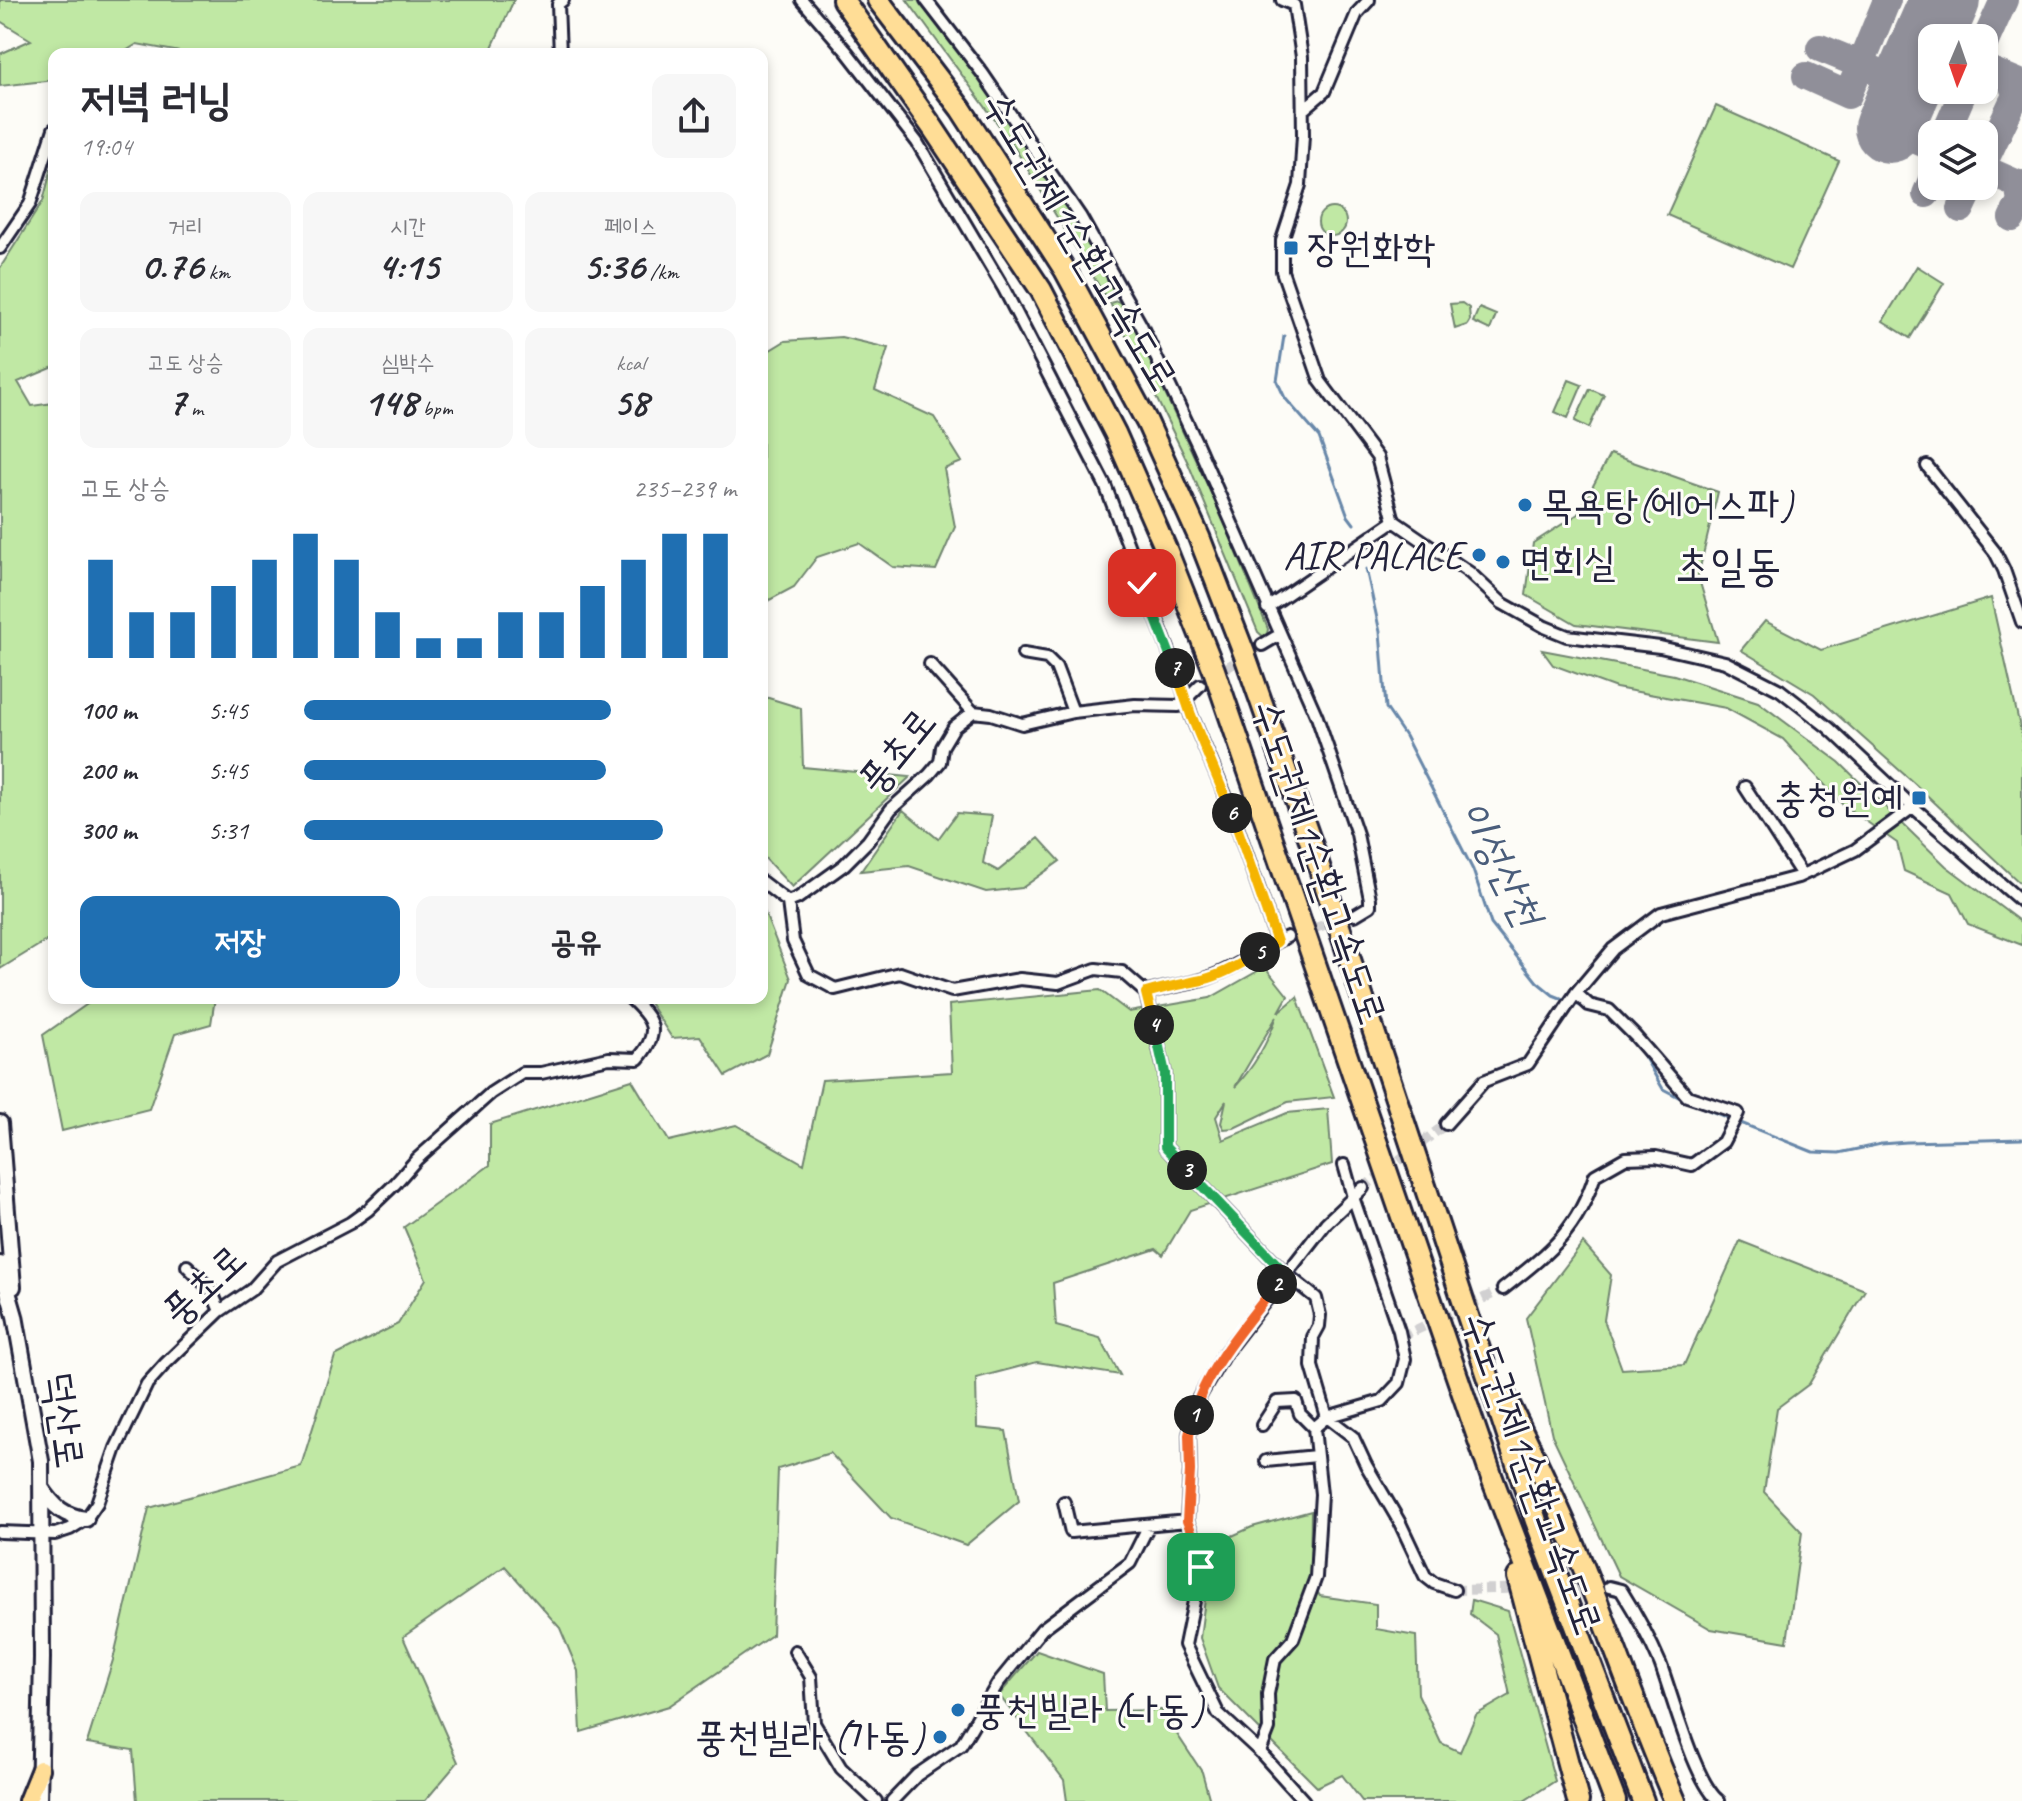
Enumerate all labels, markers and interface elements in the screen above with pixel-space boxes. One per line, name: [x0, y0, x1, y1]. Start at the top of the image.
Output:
north arrow: [1918, 24, 1998, 104]
map controls: [1918, 24, 1998, 200]
text: 저녁 러닝: [80, 72, 232, 127]
button: share: [652, 74, 736, 158]
street label: 수도권제1순환고속도로: [971, 82, 1189, 400]
button: layers: [1918, 120, 1998, 200]
text: 19:04: [80, 130, 132, 163]
text: 거리: [168, 213, 203, 241]
text: 시간: [390, 213, 426, 241]
text: 페이스: [604, 213, 657, 241]
place label: 장원화학: [1307, 223, 1436, 273]
marker: 장원화학: [1282, 239, 1300, 257]
text: 0.76: [141, 241, 203, 291]
text: 4:15: [377, 241, 439, 291]
text: 5:36: [583, 241, 645, 291]
text: km: [203, 258, 230, 286]
text: /km: [645, 258, 679, 286]
text: 고도 상승: [147, 349, 223, 377]
text: 심박수: [381, 349, 435, 377]
text: kcal: [616, 349, 645, 377]
text: 7: [168, 377, 185, 427]
text: 148: [363, 377, 417, 427]
text: 58: [613, 377, 648, 427]
text: m: [185, 394, 203, 422]
text: bpm: [417, 394, 453, 422]
text: 고도 상승: [80, 472, 170, 505]
text: 235–239 m: [633, 472, 736, 505]
place label: 목욕탕(에어스파): [1541, 480, 1795, 530]
marker: 목욕탕(에어스파): [1516, 496, 1534, 514]
place label: AIR PALACE: [1283, 530, 1468, 580]
place label: 면회실: [1519, 537, 1616, 587]
district label: 초일동: [1675, 538, 1781, 593]
marker: AIR PALACE: [1470, 546, 1488, 564]
pin: [1108, 549, 1176, 617]
marker: 면회실: [1494, 553, 1512, 571]
icon: check: [1120, 561, 1164, 605]
pin: 7: [1155, 648, 1195, 688]
text: 7: [1170, 654, 1180, 682]
street label: 수도권제1순환고속도로: [1240, 693, 1398, 1031]
text: 100 m: [80, 694, 136, 727]
text: 5:45: [208, 694, 248, 727]
street label: 풍초로: [847, 698, 947, 804]
text: 200 m: [80, 754, 136, 787]
text: 5:45: [208, 754, 248, 787]
place label: 충청원예: [1774, 773, 1903, 823]
marker: 충청원예: [1910, 789, 1928, 807]
water label: 이성산천: [1446, 791, 1556, 939]
pin: 6: [1212, 793, 1252, 833]
text: 6: [1227, 799, 1237, 827]
text: 300 m: [80, 814, 136, 847]
text: 5:31: [208, 814, 248, 847]
button: 저장: [80, 896, 400, 988]
button: 공유: [416, 896, 736, 988]
pin: 5: [1240, 932, 1280, 972]
text: 5: [1255, 938, 1265, 966]
pin: 4: [1134, 1005, 1174, 1045]
text: 4: [1149, 1011, 1159, 1039]
pin: 3: [1167, 1150, 1207, 1190]
text: 3: [1182, 1156, 1192, 1184]
street label: 풍초로: [152, 1234, 256, 1336]
pin: 2: [1257, 1264, 1297, 1304]
text: 2: [1272, 1270, 1282, 1298]
street label: 수도권제1순환고속도로: [1450, 1305, 1614, 1641]
street label: 덕산로: [33, 1369, 95, 1471]
pin: 1: [1174, 1395, 1214, 1435]
text: 1: [1189, 1401, 1199, 1429]
pin: [1167, 1533, 1235, 1601]
icon: arrive: [1179, 1545, 1223, 1589]
place label: 풍천빌라 (나동): [974, 1685, 1205, 1735]
marker: 풍천빌라 (나동): [949, 1701, 967, 1719]
place label: 풍천빌라 (가동): [695, 1712, 926, 1762]
marker: 풍천빌라 (가동): [931, 1728, 949, 1746]

